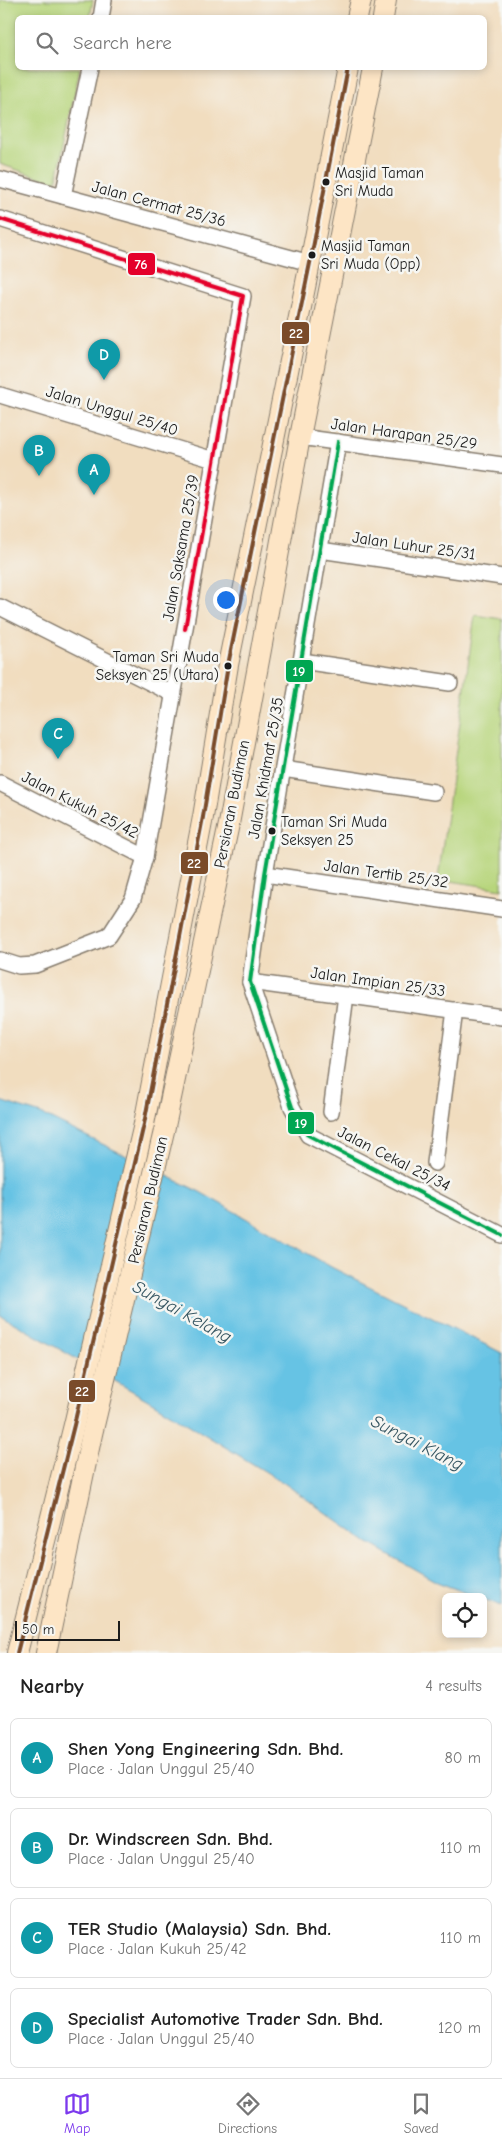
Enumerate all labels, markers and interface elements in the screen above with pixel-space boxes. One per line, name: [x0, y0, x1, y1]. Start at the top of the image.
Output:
search box: [15, 15, 487, 70]
icon: search: [33, 29, 61, 57]
text: Search here: [73, 32, 172, 54]
place label: Masjid Taman Sri Muda: [335, 164, 424, 200]
street label: Jalan Cermat 25/36: [90, 177, 228, 231]
marker: Masjid Taman Sri Muda: [321, 177, 331, 187]
place label: Masjid Taman Sri Muda (Opp): [321, 237, 421, 273]
marker: Masjid Taman Sri Muda (Opp): [307, 250, 317, 260]
line badge: 76: [127, 252, 156, 276]
text: 76: [134, 256, 148, 273]
line badge: 22: [281, 321, 310, 345]
text: 22: [289, 325, 303, 342]
pin: D: [88, 339, 120, 380]
street label: Jalan Unggul 25/40: [44, 382, 180, 440]
street label: Jalan Harapan 25/29: [330, 415, 478, 453]
pin: B: [23, 435, 55, 476]
pin: A: [78, 454, 110, 495]
street label: Jalan Saksama 25/39: [159, 473, 203, 623]
street label: Jalan Luhur 25/31: [351, 528, 477, 564]
your location: [213, 587, 239, 613]
place label: Taman Sri Muda Seksyen 25 (Utara): [96, 648, 219, 684]
line badge: 19: [285, 659, 314, 683]
marker: Taman Sri Muda Seksyen 25 (Utara): [223, 661, 233, 671]
text: 19: [293, 663, 305, 680]
street label: Jalan Khidmat 25/35: [245, 696, 287, 840]
pin: C: [42, 718, 74, 759]
street label: Persiaran Budiman: [211, 738, 253, 870]
street label: Jalan Kukuh 25/42: [19, 768, 141, 842]
place label: Taman Sri Muda Seksyen 25: [281, 813, 387, 849]
marker: Taman Sri Muda Seksyen 25: [267, 826, 277, 836]
line badge: 22: [180, 851, 209, 875]
text: 22: [187, 855, 201, 872]
street label: Jalan Tertib 25/32: [323, 856, 449, 892]
street label: Jalan Impian 25/33: [310, 964, 446, 1000]
line badge: 19: [287, 1111, 315, 1135]
text: 19: [295, 1115, 307, 1132]
street label: Jalan Cekal 25/34: [335, 1123, 453, 1195]
street label: Persiaran Budiman: [125, 1135, 171, 1265]
water label: Sungai Kelang: [129, 1276, 235, 1348]
line badge: 22: [68, 1379, 96, 1403]
text: 22: [75, 1383, 89, 1400]
water label: Sungai Klang: [367, 1411, 467, 1475]
map controls: [442, 1593, 487, 1638]
button: locate: [442, 1593, 487, 1638]
scale bar: [15, 1618, 120, 1641]
text: 50 m: [22, 1621, 54, 1638]
text: Nearby: [20, 1674, 84, 1698]
text: 4 results: [425, 1677, 482, 1695]
text: Shen Yong Engineering Sdn. Bhd.: [68, 1738, 343, 1760]
text: A: [33, 1749, 41, 1767]
text: 80 m: [444, 1749, 481, 1767]
text: Place · Jalan Unggul 25/40: [68, 1760, 255, 1778]
text: Dr. Windscreen Sdn. Bhd.: [68, 1828, 272, 1850]
text: B: [32, 1839, 42, 1857]
text: 110 m: [440, 1839, 481, 1857]
text: Place · Jalan Unggul 25/40: [68, 1850, 255, 1868]
text: TER Studio (Malaysia) Sdn. Bhd.: [68, 1918, 331, 1940]
text: C: [32, 1929, 42, 1947]
text: 110 m: [440, 1929, 481, 1947]
text: Place · Jalan Kukuh 25/42: [68, 1940, 247, 1958]
text: Specialist Automotive Trader Sdn. Bhd.: [68, 2008, 383, 2030]
text: D: [32, 2019, 42, 2037]
text: 120 m: [438, 2019, 481, 2037]
text: Place · Jalan Unggul 25/40: [68, 2030, 255, 2048]
tab: Map: [63, 2090, 91, 2137]
tab: Directions: [218, 2090, 277, 2137]
tab: Saved: [404, 2090, 439, 2137]

